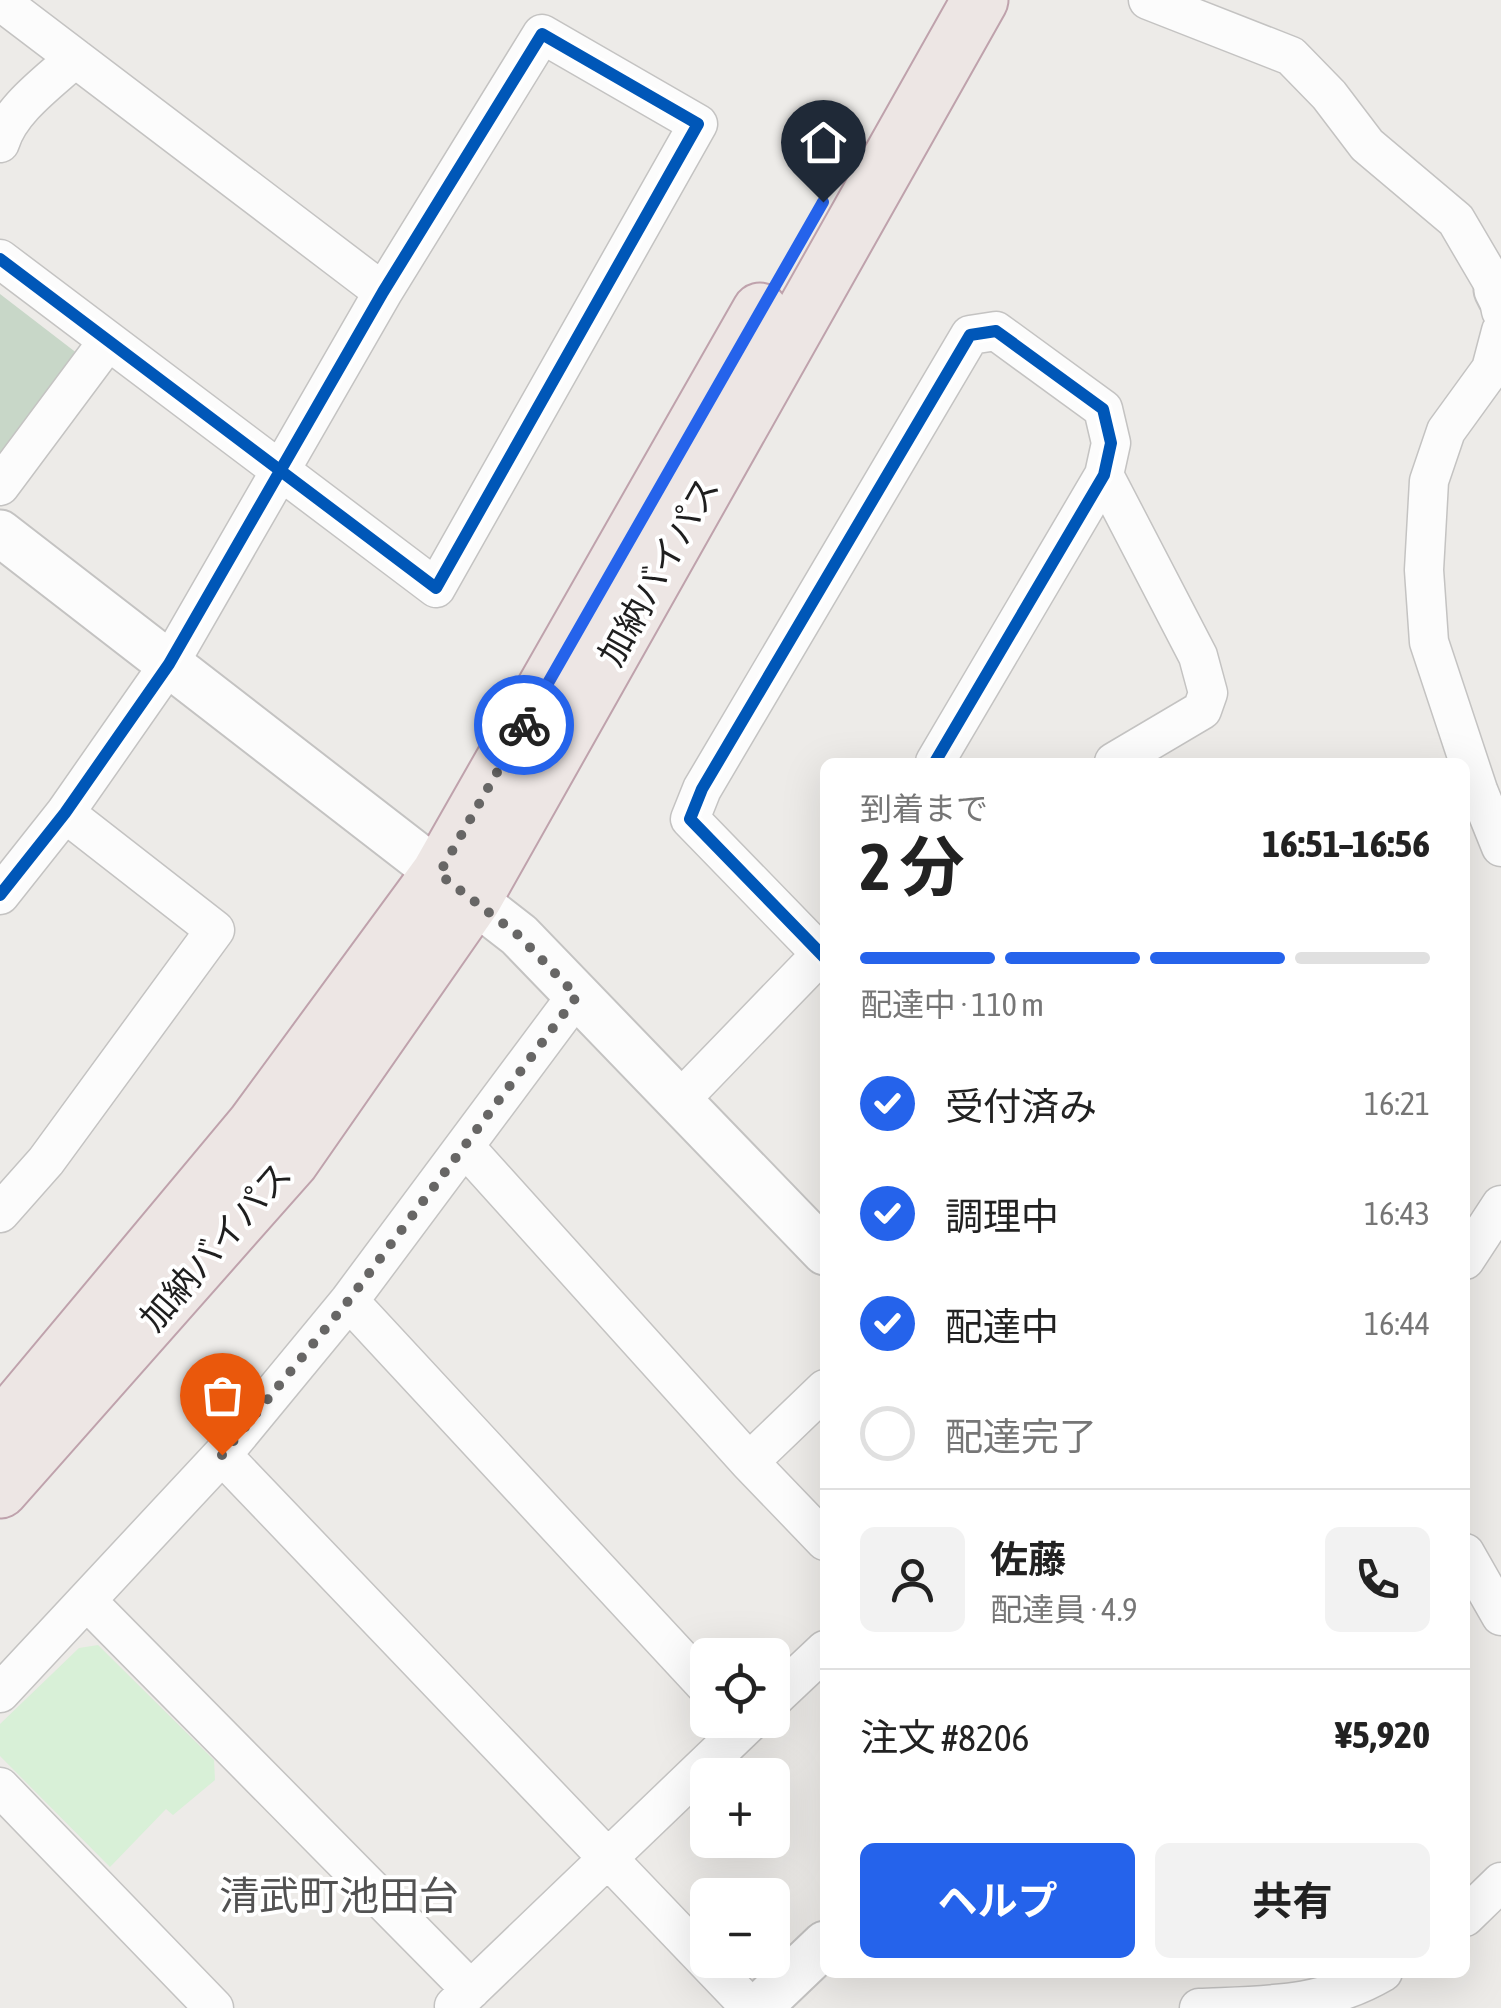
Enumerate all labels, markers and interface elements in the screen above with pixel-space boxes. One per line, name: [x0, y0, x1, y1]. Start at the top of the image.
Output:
pin: [781, 100, 866, 203]
icon: home: [796, 115, 851, 170]
street label: 加納バイパス: [590, 470, 726, 672]
courier: [474, 675, 574, 775]
icon: bike: [497, 698, 552, 753]
text: 到着まで: [860, 790, 988, 827]
text: 16:51–16:56: [1262, 822, 1430, 865]
text: 2 分: [860, 829, 964, 904]
text: 配達中 · 110 m: [860, 986, 1044, 1023]
icon: check: [860, 1076, 915, 1131]
text: 受付済み: [945, 1085, 1097, 1128]
text: 16:21: [1364, 1085, 1430, 1122]
street label: 加納バイパス: [131, 1154, 299, 1338]
icon: check: [860, 1186, 915, 1241]
text: 調理中: [945, 1195, 1059, 1238]
text: 16:43: [1364, 1195, 1430, 1232]
icon: check: [860, 1296, 915, 1351]
text: 配達中: [945, 1305, 1059, 1348]
text: 16:44: [1364, 1305, 1430, 1342]
pin: [180, 1353, 265, 1456]
icon: bag: [195, 1368, 250, 1423]
text: 配達完了: [945, 1415, 1097, 1458]
button: person: [860, 1527, 965, 1632]
button: phone: [1325, 1527, 1430, 1632]
text: 佐藤: [990, 1538, 1066, 1581]
text: 配達員 · 4.9: [990, 1591, 1137, 1628]
map controls: [690, 1638, 790, 1978]
button: locate: [690, 1638, 790, 1738]
text: ¥5,920: [1335, 1713, 1430, 1756]
text: 注文 #8206: [860, 1716, 1029, 1759]
button: +: [690, 1758, 790, 1858]
button: ヘルプ: [860, 1843, 1135, 1958]
button: 共有: [1155, 1843, 1430, 1958]
district label: 清武町池田台: [219, 1873, 459, 1918]
button: −: [690, 1878, 790, 1978]

